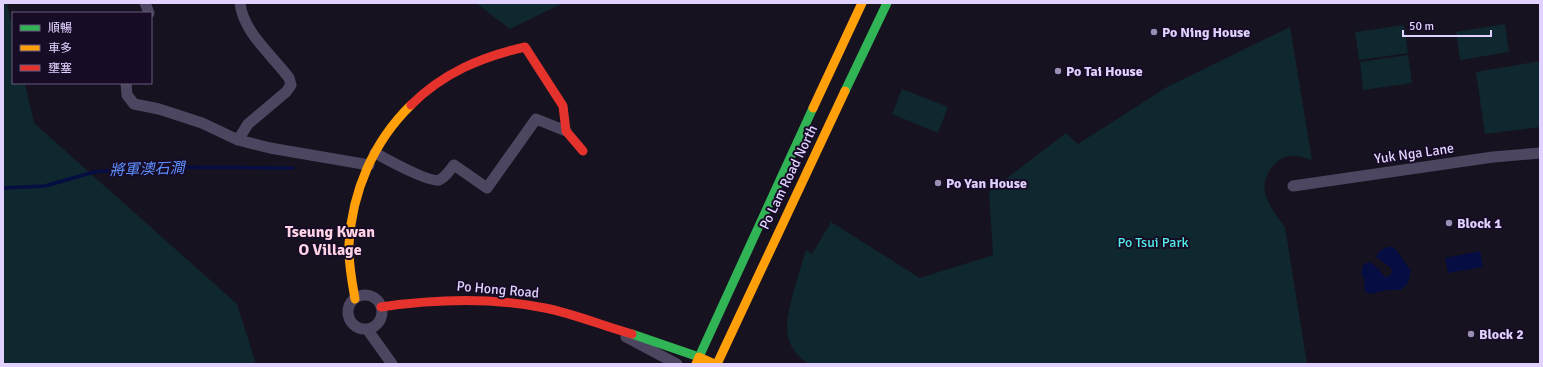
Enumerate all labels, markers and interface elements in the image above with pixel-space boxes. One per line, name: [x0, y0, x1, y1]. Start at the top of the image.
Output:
legend: [12, 12, 152, 84]
scale bar: [1403, 12, 1491, 38]
text: 50 m: [1409, 19, 1434, 34]
text: 順暢: [48, 21, 72, 36]
place label: Po Ning House: [1162, 24, 1250, 41]
marker: Po Ning House: [1149, 27, 1159, 37]
text: 車多: [48, 41, 72, 56]
text: 壅塞: [48, 61, 72, 76]
place label: Po Tai House: [1066, 63, 1143, 80]
marker: Po Tai House: [1053, 66, 1063, 76]
street label: Po Lam Road North: [756, 122, 821, 232]
street label: Yuk Nga Lane: [1373, 139, 1455, 167]
water label: 將軍澳石澗: [109, 159, 187, 179]
place label: Po Yan House: [946, 175, 1027, 192]
marker: Po Yan House: [933, 178, 943, 188]
place label: Block 1: [1457, 215, 1502, 232]
marker: Block 1: [1444, 218, 1454, 228]
district label: Tseung Kwan O Village: [285, 222, 375, 260]
park label: Po Tsui Park: [1117, 234, 1189, 251]
street label: Po Hong Road: [456, 277, 540, 302]
place label: Block 2: [1479, 326, 1524, 343]
marker: Block 2: [1466, 329, 1476, 339]

